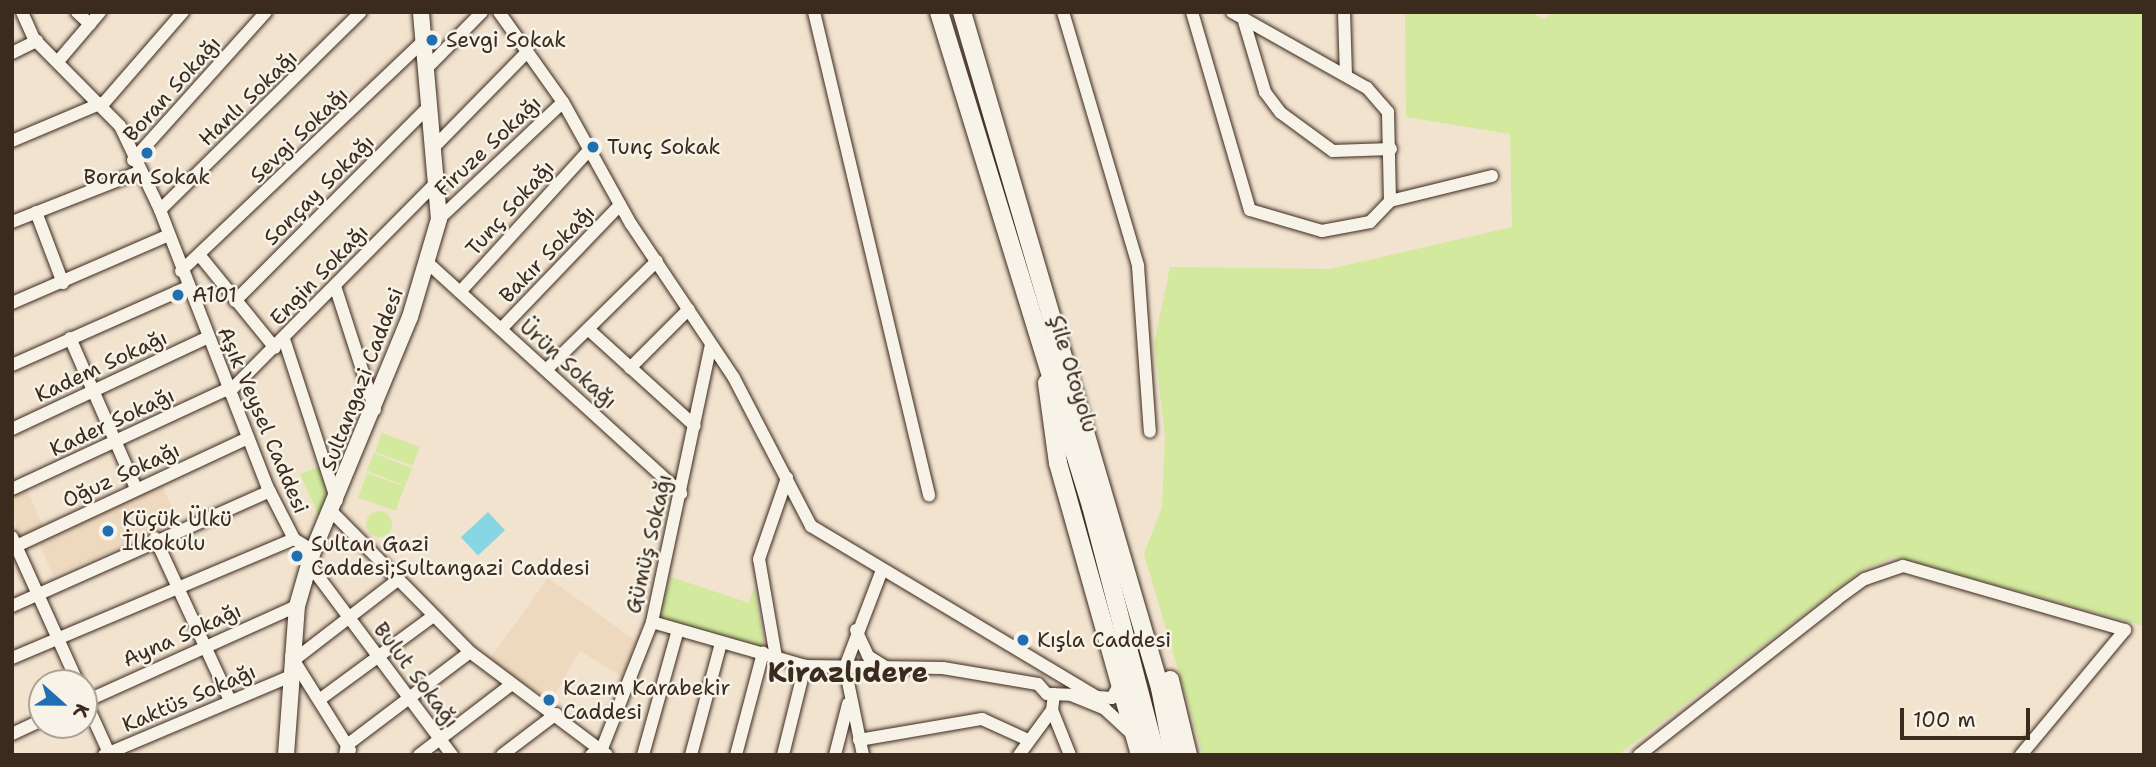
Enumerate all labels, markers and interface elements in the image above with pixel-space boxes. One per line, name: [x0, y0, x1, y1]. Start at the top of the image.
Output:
place label: Sevgi Sokak: [446, 27, 566, 53]
street label: Boran Sokağı: [118, 31, 226, 147]
marker: Sevgi Sokak: [424, 32, 440, 48]
street label: Hanlı Sokağı: [194, 45, 302, 151]
street label: Sevgi Sokağı: [245, 82, 353, 188]
street label: Firuze Sokağı: [430, 90, 546, 202]
street label: Sonçay Sokağı: [259, 130, 379, 250]
place label: Tunç Sokak: [607, 134, 721, 160]
marker: Tunç Sokak: [585, 139, 601, 155]
marker: Boran Sokak: [139, 145, 155, 161]
street label: Tunç Sokağı: [461, 155, 559, 261]
place label: Boran Sokak: [84, 164, 210, 190]
street label: Bakır Sokağı: [494, 200, 600, 308]
street label: Engin Sokağı: [265, 219, 373, 331]
place label: A101: [192, 282, 237, 308]
street label: Sultangazi Caddesi: [315, 284, 409, 474]
marker: A101: [170, 287, 186, 303]
street label: Şile Otoyolu: [1043, 312, 1103, 436]
street label: Ürün Sokağı: [514, 314, 622, 414]
street label: Aşık Veysel Caddesi: [212, 323, 314, 517]
street label: Kadem Sokağı: [31, 324, 171, 408]
street label: Kader Sokağı: [46, 382, 178, 462]
street label: Oğuz Sokağı: [59, 437, 183, 513]
street label: Gümüş Sokağı: [621, 472, 677, 616]
place label: Küçük Ülkü İlkokulu: [122, 506, 232, 556]
marker: Küçük Ülkü İlkokulu: [100, 523, 116, 539]
place label: Sultan Gazi Caddesi;Sultangazi Caddesi: [311, 531, 590, 581]
marker: Sultan Gazi Caddesi;Sultangazi Caddesi: [289, 548, 305, 564]
street label: Ayna Sokağı: [119, 598, 245, 672]
street label: Bulut Sokağı: [368, 617, 464, 733]
place label: Kışla Caddesi: [1037, 627, 1171, 653]
marker: Kışla Caddesi: [1015, 632, 1031, 648]
district label: Kirazlıdere: [768, 655, 928, 689]
street label: Kaktüs Sokağı: [118, 659, 260, 737]
north arrow: [28, 669, 98, 739]
place label: Kazım Karabekir Caddesi: [563, 675, 730, 725]
marker: Kazım Karabekir Caddesi: [541, 692, 557, 708]
scale bar: [1904, 694, 2034, 738]
text: K: [67, 700, 95, 722]
text: 100 m: [1913, 706, 1976, 734]

